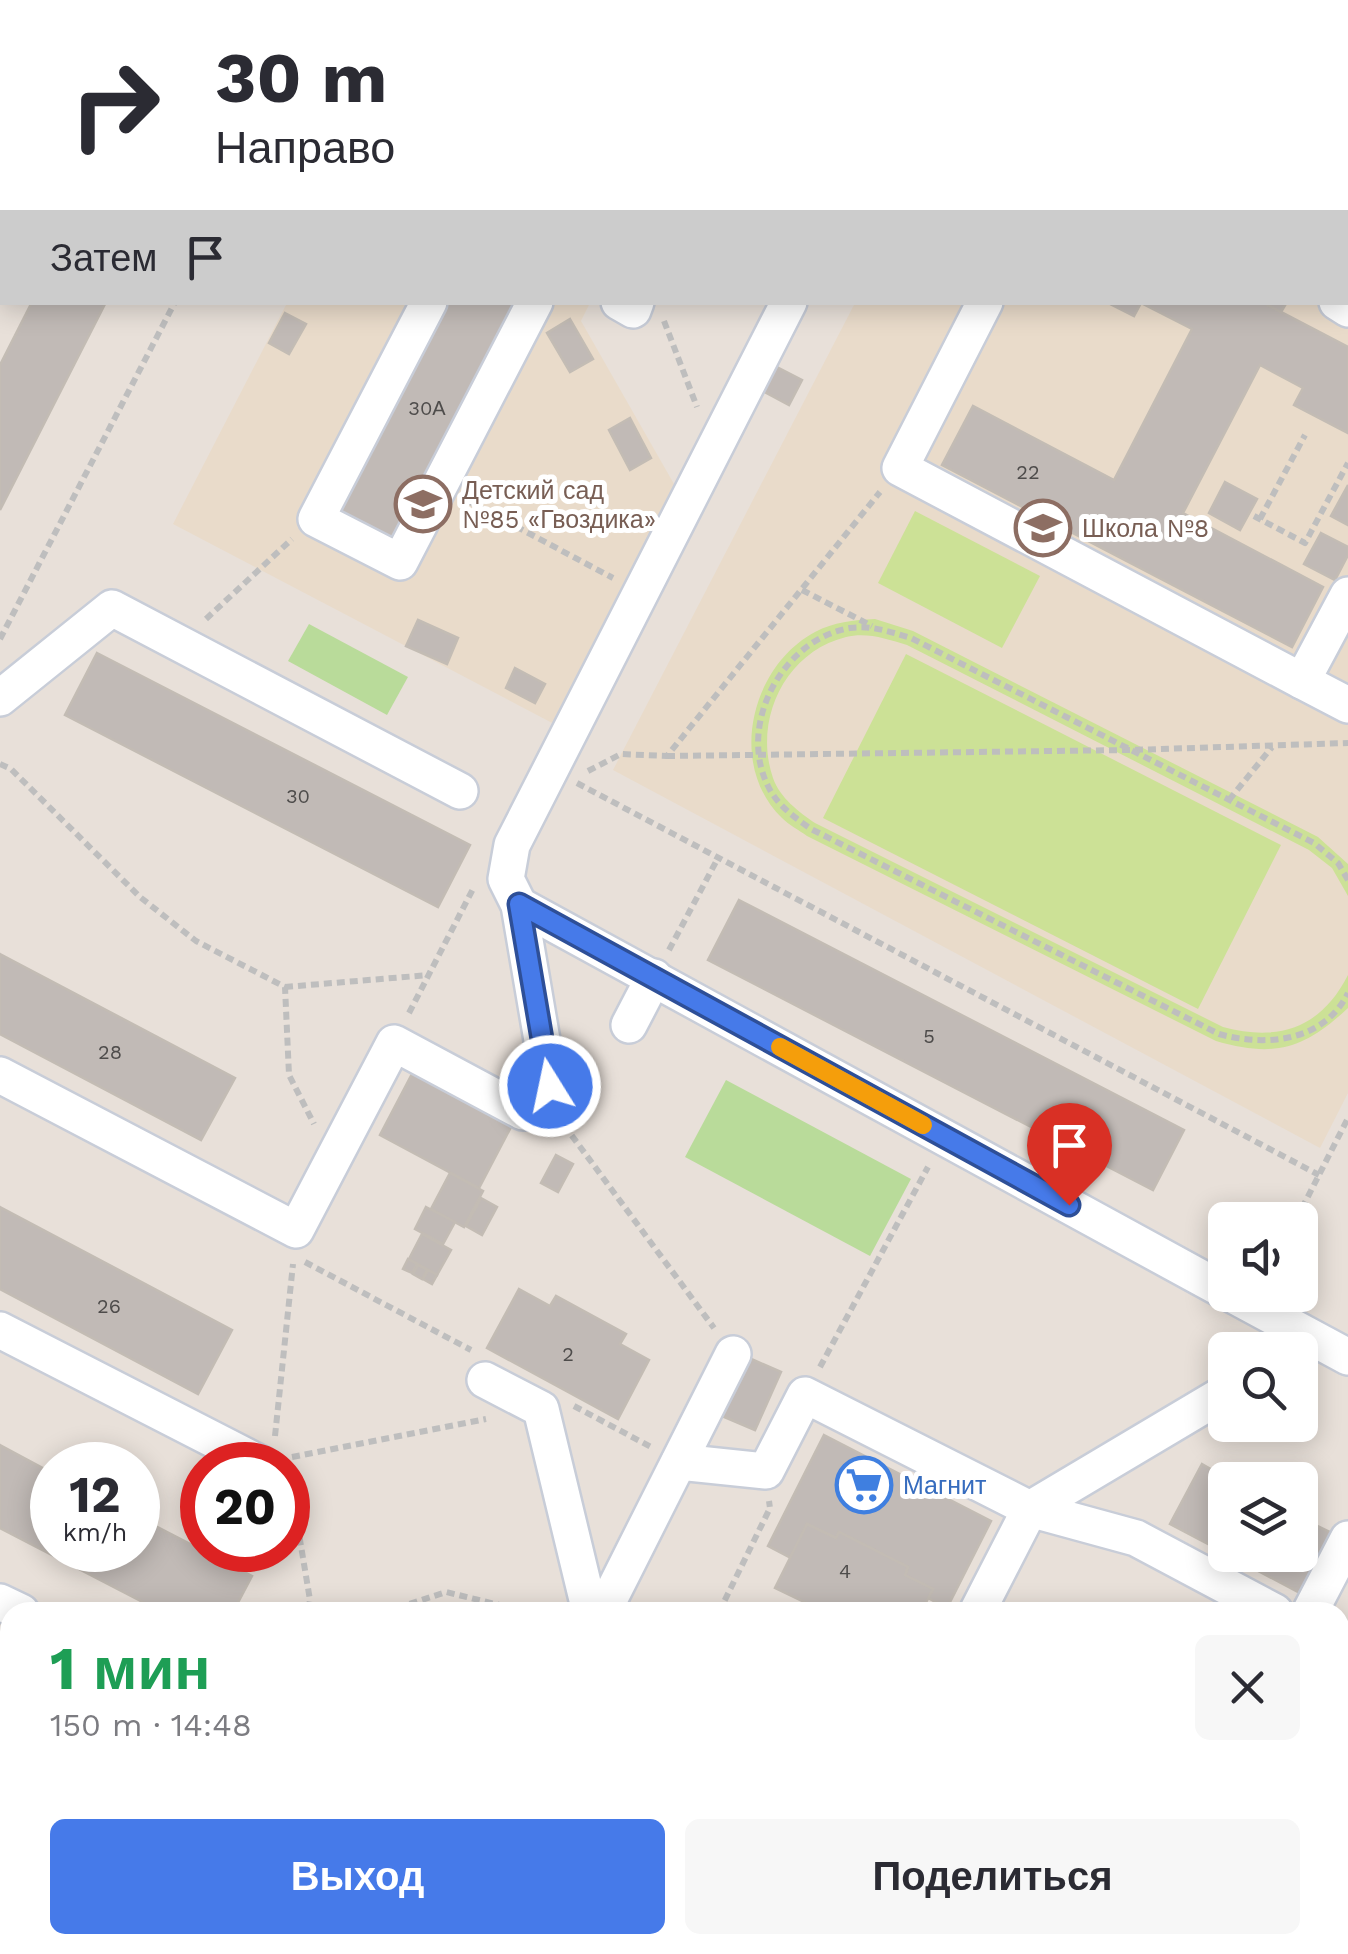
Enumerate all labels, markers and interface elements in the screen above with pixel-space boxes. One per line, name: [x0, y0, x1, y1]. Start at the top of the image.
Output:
text: 30 m: [215, 37, 387, 119]
icon: right: [50, 40, 180, 170]
text: Направо: [215, 121, 395, 174]
icon: arrive: [178, 230, 233, 285]
text: Затем: [50, 236, 158, 280]
house number: 30А: [408, 396, 446, 420]
house number: 22: [1016, 460, 1040, 484]
school or university icon: Детский сад №85 «Гвоздика»: [393, 474, 453, 534]
place label: Детский сад №85 «Гвоздика»: [462, 476, 656, 534]
school or university icon: Школа №8: [1013, 498, 1073, 558]
place label: Школа №8: [1082, 514, 1209, 543]
house number: 30: [286, 784, 310, 808]
house number: 5: [923, 1024, 935, 1048]
position arrow: [498, 1034, 602, 1138]
house number: 28: [98, 1040, 122, 1064]
pin: [1027, 1103, 1112, 1206]
icon: arrive: [1042, 1118, 1097, 1173]
map controls: [1208, 1202, 1318, 1572]
button: sound: [1208, 1202, 1318, 1312]
house number: 26: [97, 1294, 121, 1318]
button: search: [1208, 1332, 1318, 1442]
house number: 2: [562, 1342, 574, 1366]
speed limit sign: 20: [180, 1442, 310, 1572]
supermarket icon: Магнит: [834, 1455, 894, 1515]
button: layers: [1208, 1462, 1318, 1572]
text: 12: [69, 1465, 121, 1524]
place label: Магнит: [903, 1471, 987, 1500]
text: km/h: [63, 1518, 127, 1547]
house number: 4: [839, 1559, 851, 1583]
text: 1 мин: [50, 1633, 211, 1704]
button: close: [1195, 1635, 1300, 1740]
text: 150 m · 14:48: [50, 1706, 252, 1744]
button: Выход: [50, 1819, 665, 1934]
button: Поделиться: [685, 1819, 1300, 1934]

